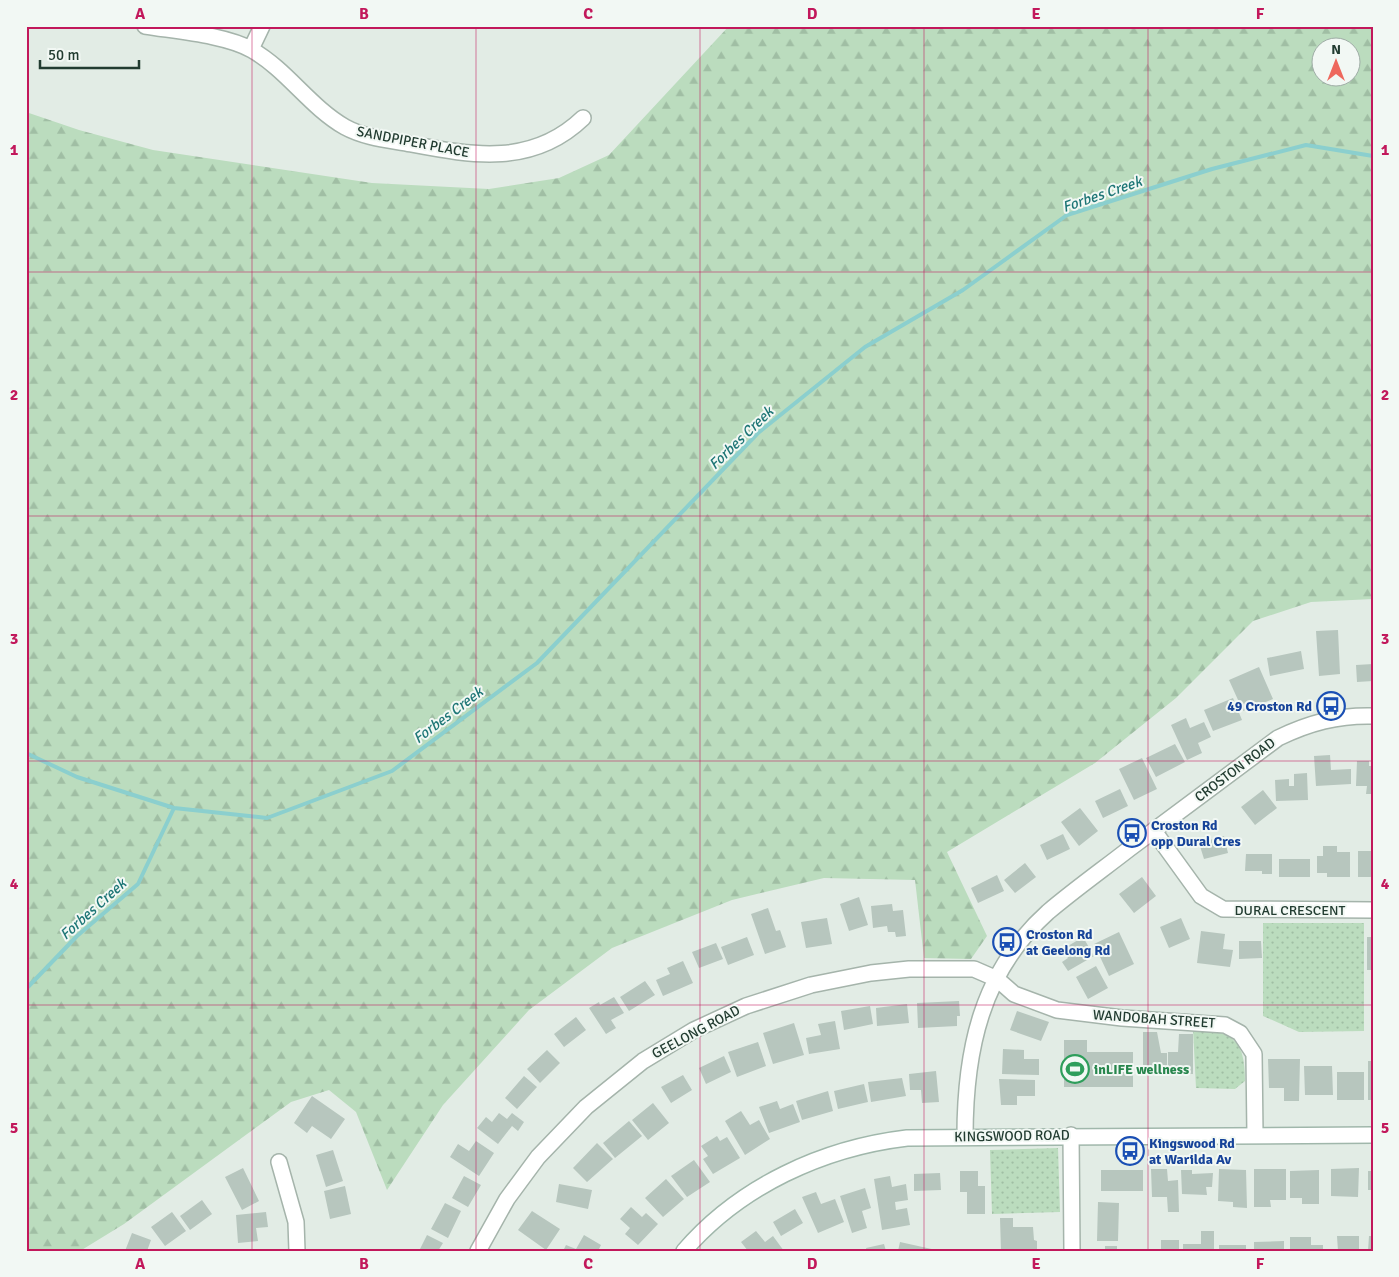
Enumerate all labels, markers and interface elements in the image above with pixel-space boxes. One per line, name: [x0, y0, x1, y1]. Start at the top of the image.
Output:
text: A: [135, 4, 146, 24]
text: B: [359, 4, 369, 24]
text: C: [583, 4, 593, 24]
text: D: [807, 4, 818, 24]
text: E: [1031, 4, 1041, 24]
text: F: [1256, 4, 1265, 24]
scale bar: [40, 38, 139, 70]
north arrow: [1312, 38, 1362, 88]
text: N: [1331, 41, 1341, 58]
text: 50 m: [48, 46, 79, 64]
street label: SANDPIPER PLACE: [355, 123, 471, 161]
text: 1: [10, 140, 19, 160]
text: 1: [1381, 140, 1390, 160]
water label: Forbes Creek: [1060, 172, 1145, 216]
text: 2: [10, 385, 18, 405]
text: 2: [1381, 385, 1389, 405]
water label: Forbes Creek: [705, 402, 778, 473]
text: 3: [10, 629, 18, 649]
text: 3: [1381, 629, 1389, 649]
water label: Forbes Creek: [409, 682, 488, 747]
bus stop icon: 49 Croston Rd: [1316, 691, 1346, 721]
place label: 49 Croston Rd: [1227, 698, 1312, 715]
street label: CROSTON ROAD: [1191, 734, 1279, 806]
place label: Croston Rd opp Dural Cres: [1151, 817, 1241, 850]
bus stop icon: Croston Rd opp Dural Cres: [1117, 818, 1147, 848]
text: 4: [10, 874, 19, 894]
water label: Forbes Creek: [56, 874, 131, 943]
text: 4: [1381, 874, 1390, 894]
street label: DURAL CRESCENT: [1235, 902, 1346, 919]
place label: Croston Rd at Geelong Rd: [1026, 926, 1111, 959]
bus stop icon: Croston Rd at Geelong Rd: [992, 927, 1022, 957]
street label: GEELONG ROAD: [649, 1002, 743, 1062]
street label: WANDOBAH STREET: [1092, 1006, 1216, 1032]
sports icon: inLIFE wellness: [1060, 1054, 1090, 1084]
place label: inLIFE wellness: [1094, 1061, 1189, 1078]
text: 5: [10, 1118, 18, 1138]
text: 5: [1381, 1118, 1389, 1138]
street label: KINGSWOOD ROAD: [954, 1126, 1070, 1146]
place label: Kingswood Rd at Warilda Av: [1149, 1135, 1235, 1168]
bus stop icon: Kingswood Rd at Warilda Av: [1115, 1136, 1145, 1166]
text: A: [135, 1254, 146, 1274]
text: B: [359, 1254, 369, 1274]
text: C: [583, 1254, 593, 1274]
text: D: [807, 1254, 818, 1274]
text: E: [1031, 1254, 1041, 1274]
text: F: [1256, 1254, 1265, 1274]

